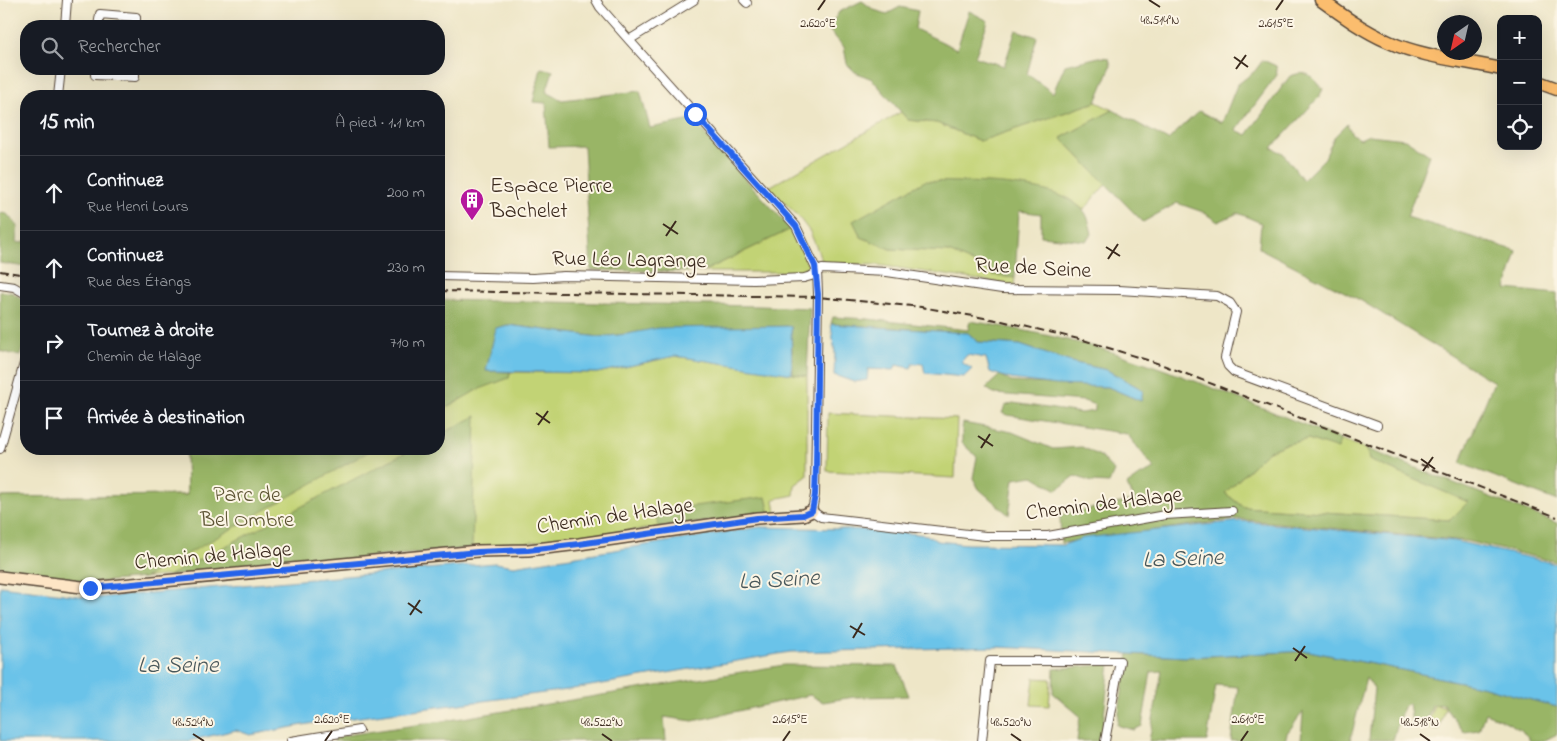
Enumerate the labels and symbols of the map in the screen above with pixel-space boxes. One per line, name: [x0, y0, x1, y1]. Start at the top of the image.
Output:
text: 48.514°N: [1141, 12, 1179, 30]
text: 2.620°E: [800, 15, 836, 33]
text: 2.615°E: [1259, 15, 1293, 33]
north arrow: [1437, 15, 1482, 60]
route start: [684, 103, 707, 126]
place label: Espace Pierre Bachelet: [489, 171, 612, 228]
building icon: Espace Pierre Bachelet: [459, 187, 485, 221]
street label: Rue Léo Lagrange: [552, 244, 707, 279]
street label: Rue de Seine: [974, 250, 1092, 288]
park label: Parc de Bel Ombre: [199, 480, 294, 537]
street label: Chemin de Halage: [1024, 480, 1184, 531]
street label: Chemin de Halage: [535, 490, 695, 545]
street label: Chemin de Halage: [133, 534, 293, 581]
water label: La Seine: [1142, 541, 1225, 579]
water label: La Seine: [738, 561, 822, 601]
route end: [79, 577, 102, 600]
water label: La Seine: [138, 649, 220, 684]
text: 2.620°E: [314, 711, 350, 729]
text: 2.615°E: [773, 711, 807, 729]
text: 2.610°E: [1231, 711, 1265, 729]
text: 48.524°N: [173, 714, 213, 732]
text: 48.522°N: [581, 714, 623, 732]
text: 48.520°N: [990, 714, 1032, 732]
text: 48.518°N: [1401, 714, 1439, 732]

